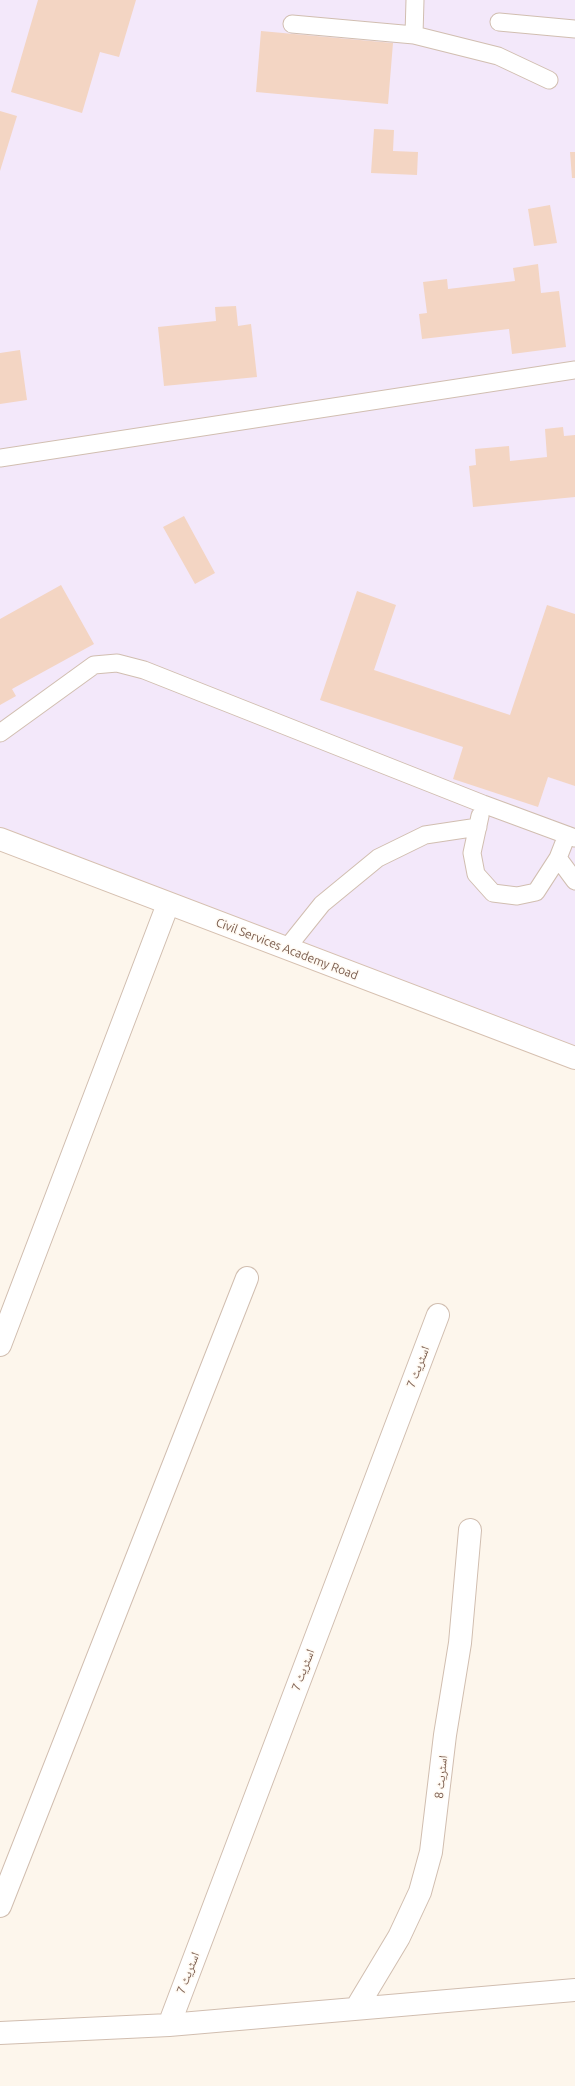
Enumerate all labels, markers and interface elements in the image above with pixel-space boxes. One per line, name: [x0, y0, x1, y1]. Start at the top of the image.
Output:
street label: Civil Services Academy Road: [214, 915, 360, 983]
street label: اسٹریٹ 7: [404, 1344, 432, 1390]
street label: اسٹریٹ 7: [289, 1647, 317, 1693]
street label: اسٹریٹ 8: [432, 1755, 450, 1799]
street label: اسٹریٹ 7: [174, 1950, 202, 1996]

